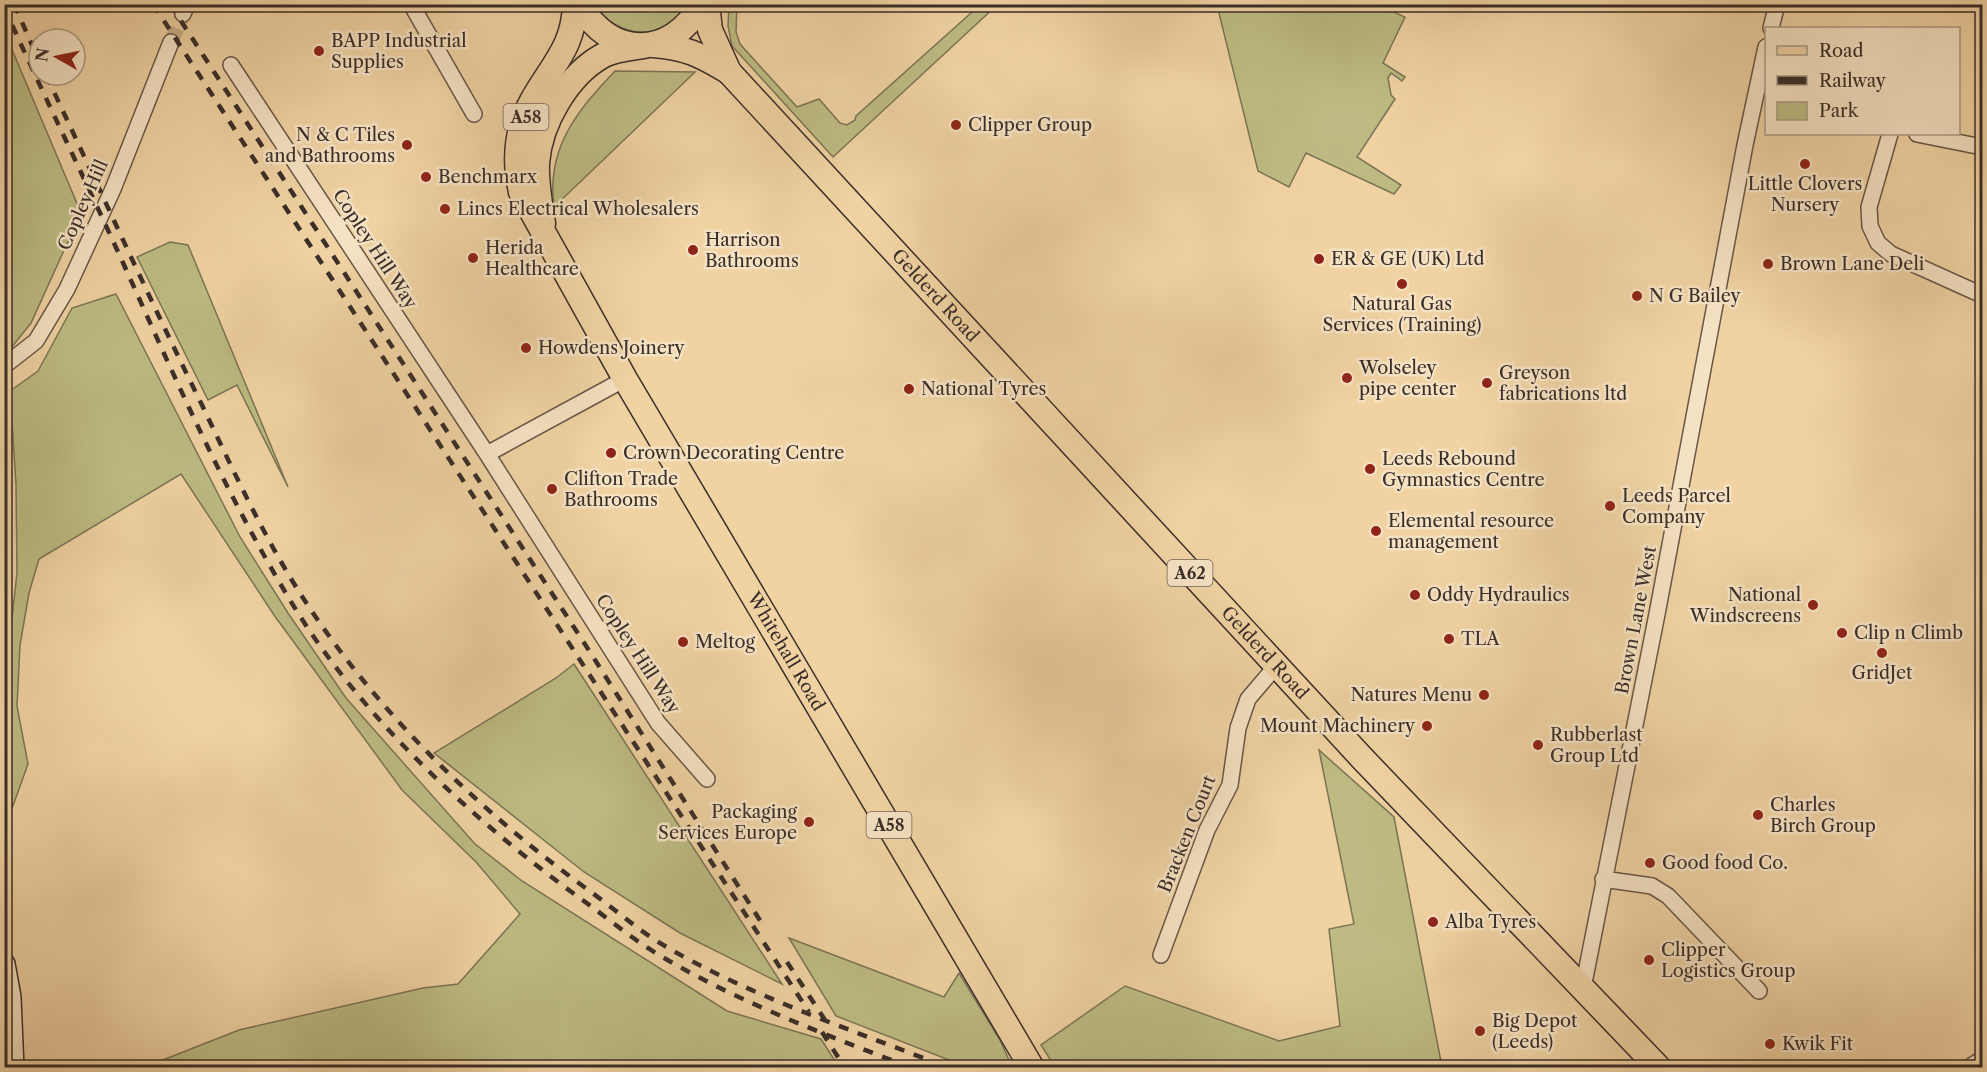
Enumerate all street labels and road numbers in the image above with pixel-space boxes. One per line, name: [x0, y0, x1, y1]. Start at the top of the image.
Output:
road number: A58: [504, 104, 548, 130]
street label: Copley Hill: [53, 156, 113, 254]
street label: Copley Hill Way: [328, 185, 422, 314]
street label: Gelderd Road: [887, 245, 984, 347]
street label: Brown Lane West: [1611, 543, 1661, 696]
road number: A62: [1168, 560, 1212, 586]
street label: Whitehall Road: [742, 587, 830, 715]
street label: Copley Hill Way: [591, 590, 685, 719]
street label: Gelderd Road: [1217, 602, 1313, 704]
street label: Bracken Court: [1153, 771, 1221, 896]
road number: A58: [866, 812, 912, 838]

